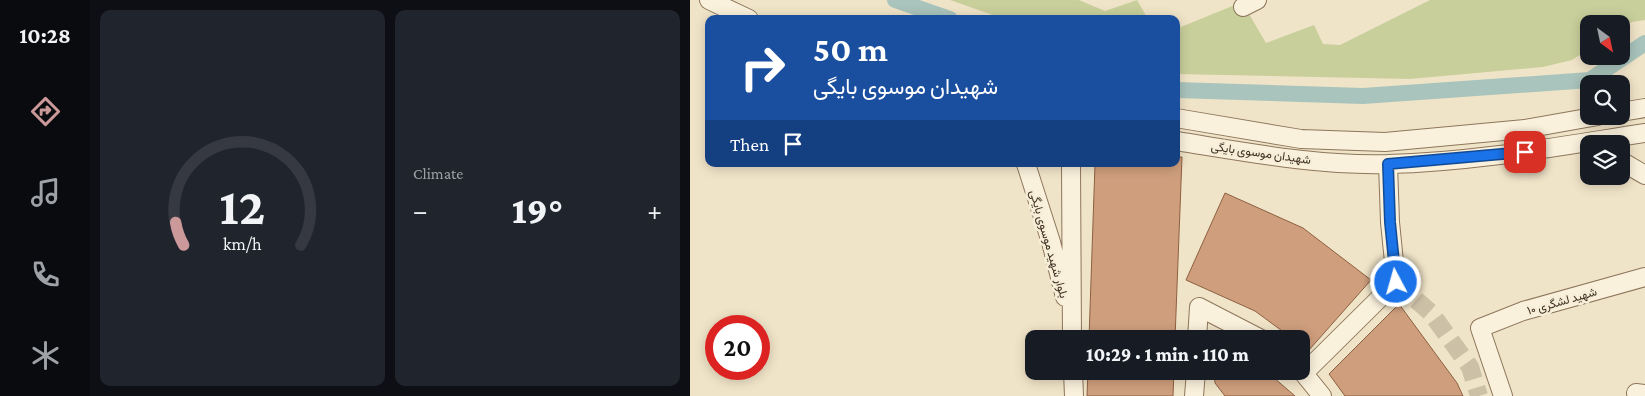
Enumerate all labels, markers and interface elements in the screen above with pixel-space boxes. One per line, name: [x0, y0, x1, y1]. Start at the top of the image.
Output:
north arrow: [1580, 15, 1630, 65]
map controls: [1580, 15, 1630, 185]
text: 10:28: [19, 23, 71, 48]
text: 50 m: [813, 30, 888, 69]
icon: right: [730, 35, 795, 100]
text: شهیدان موسوی بایگی: [813, 74, 998, 99]
button: search: [1580, 75, 1630, 125]
icon: directions: [28, 94, 63, 129]
icon: arrive: [779, 130, 807, 158]
pin: [1504, 131, 1546, 173]
text: Then: [730, 134, 769, 155]
button: layers: [1580, 135, 1630, 185]
icon: arrive: [1511, 138, 1539, 166]
street label: شهیدان موسوی بایگی: [1210, 139, 1312, 168]
text: Climate: [413, 165, 463, 182]
icon: music: [28, 175, 63, 210]
text: 12: [220, 177, 265, 235]
street label: بلوار شهید موسوی بایگی: [1026, 188, 1071, 300]
text: 19°: [512, 189, 563, 231]
text: −: [413, 195, 428, 226]
text: +: [647, 195, 662, 226]
text: km/h: [223, 234, 262, 254]
position arrow: [1369, 255, 1421, 307]
icon: phone: [28, 257, 63, 292]
street label: شهید لشگری ۱۰: [1525, 284, 1599, 319]
speed limit sign: 20: [705, 315, 770, 380]
icon: climate: [28, 338, 63, 373]
text: 10:29 · 1 min · 110 m: [1086, 344, 1249, 365]

